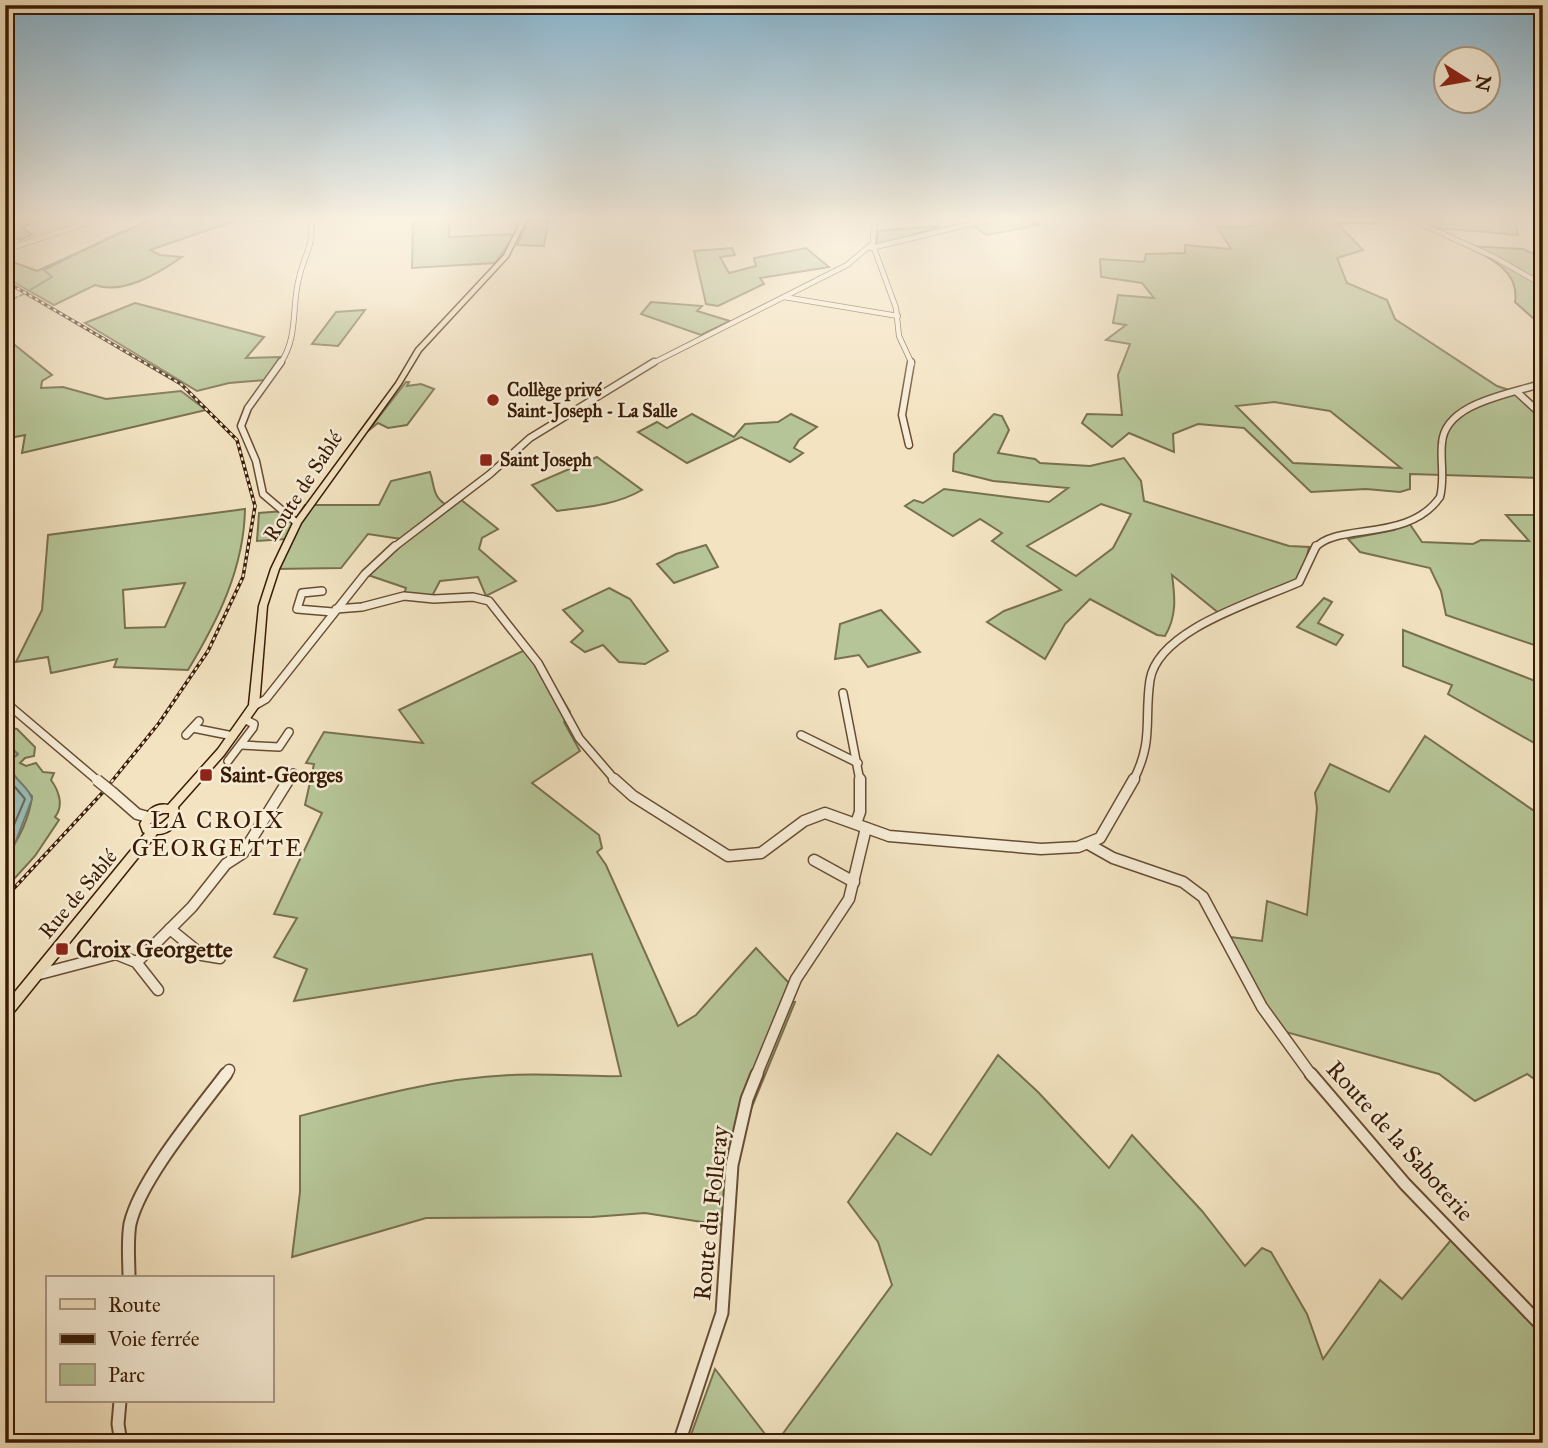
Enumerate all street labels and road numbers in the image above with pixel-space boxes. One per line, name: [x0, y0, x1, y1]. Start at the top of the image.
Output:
street label: Route de Sablé: [258, 426, 348, 546]
street label: Rue de Sablé: [33, 844, 123, 944]
street label: Route de la Saboterie: [1320, 1054, 1480, 1228]
street label: Route du Folleray: [687, 1123, 735, 1302]

